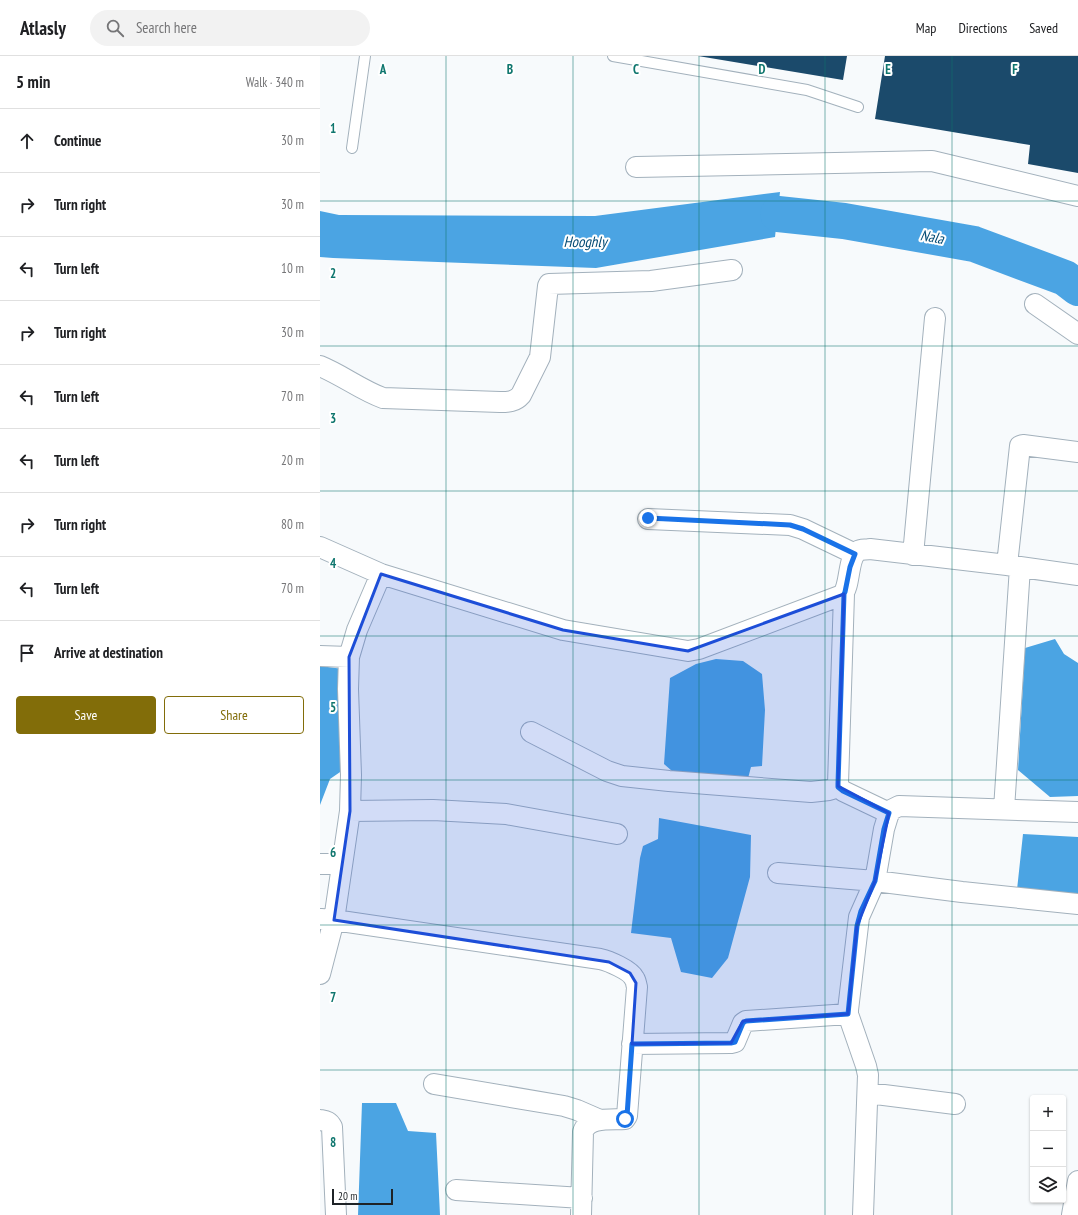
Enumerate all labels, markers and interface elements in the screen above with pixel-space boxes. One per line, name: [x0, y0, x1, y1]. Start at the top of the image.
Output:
search box: [90, 10, 370, 46]
text: Atlasly: [20, 16, 66, 40]
icon: search: [104, 17, 126, 39]
text: Search here: [136, 18, 197, 37]
text: Map: [916, 19, 936, 37]
text: Directions: [958, 19, 1007, 37]
text: Saved: [1029, 19, 1058, 37]
text: A: [379, 61, 387, 78]
text: B: [507, 61, 513, 78]
text: C: [633, 61, 639, 78]
text: D: [759, 61, 766, 78]
text: E: [885, 61, 891, 78]
text: F: [1012, 61, 1018, 78]
text: 5 min: [16, 71, 50, 93]
text: Walk · 340 m: [246, 74, 304, 91]
text: 1: [330, 120, 336, 137]
icon: ahead: [16, 130, 38, 152]
text: Continue: [54, 131, 101, 150]
text: 30 m: [281, 132, 304, 149]
icon: right: [16, 194, 38, 216]
text: Turn right: [54, 195, 106, 214]
text: 30 m: [281, 196, 304, 213]
water label: Nala: [919, 225, 946, 248]
water label: Hooghly: [563, 232, 609, 251]
icon: left: [16, 258, 38, 280]
text: Turn left: [54, 259, 99, 278]
text: 10 m: [281, 260, 304, 277]
text: 2: [330, 265, 336, 282]
icon: right: [16, 322, 38, 344]
text: Turn right: [54, 323, 106, 342]
text: 30 m: [281, 324, 304, 341]
icon: left: [16, 386, 38, 408]
text: Turn left: [54, 387, 99, 406]
text: 70 m: [281, 388, 304, 405]
text: 3: [330, 410, 336, 427]
icon: left: [16, 450, 38, 472]
text: Turn left: [54, 451, 99, 470]
text: 20 m: [281, 452, 304, 469]
route end: [639, 509, 657, 527]
icon: right: [16, 514, 38, 536]
text: Turn right: [54, 515, 106, 534]
text: 80 m: [281, 516, 304, 533]
text: 4: [330, 555, 337, 572]
icon: left: [16, 578, 38, 600]
text: Turn left: [54, 579, 99, 598]
text: 70 m: [281, 580, 304, 597]
icon: arrive: [16, 642, 38, 664]
text: Arrive at destination: [54, 643, 163, 662]
button: Save: [16, 696, 156, 734]
button: Share: [164, 696, 304, 734]
text: 5: [330, 699, 336, 716]
text: 6: [330, 844, 336, 861]
text: 7: [330, 989, 336, 1006]
map controls: [1030, 1095, 1066, 1203]
button: +: [1030, 1095, 1066, 1131]
route start: [616, 1110, 634, 1128]
button: −: [1030, 1131, 1066, 1167]
text: 8: [330, 1134, 336, 1151]
button: layers: [1030, 1167, 1066, 1203]
scale bar: [332, 1187, 393, 1206]
text: 20 m: [338, 1189, 357, 1203]

